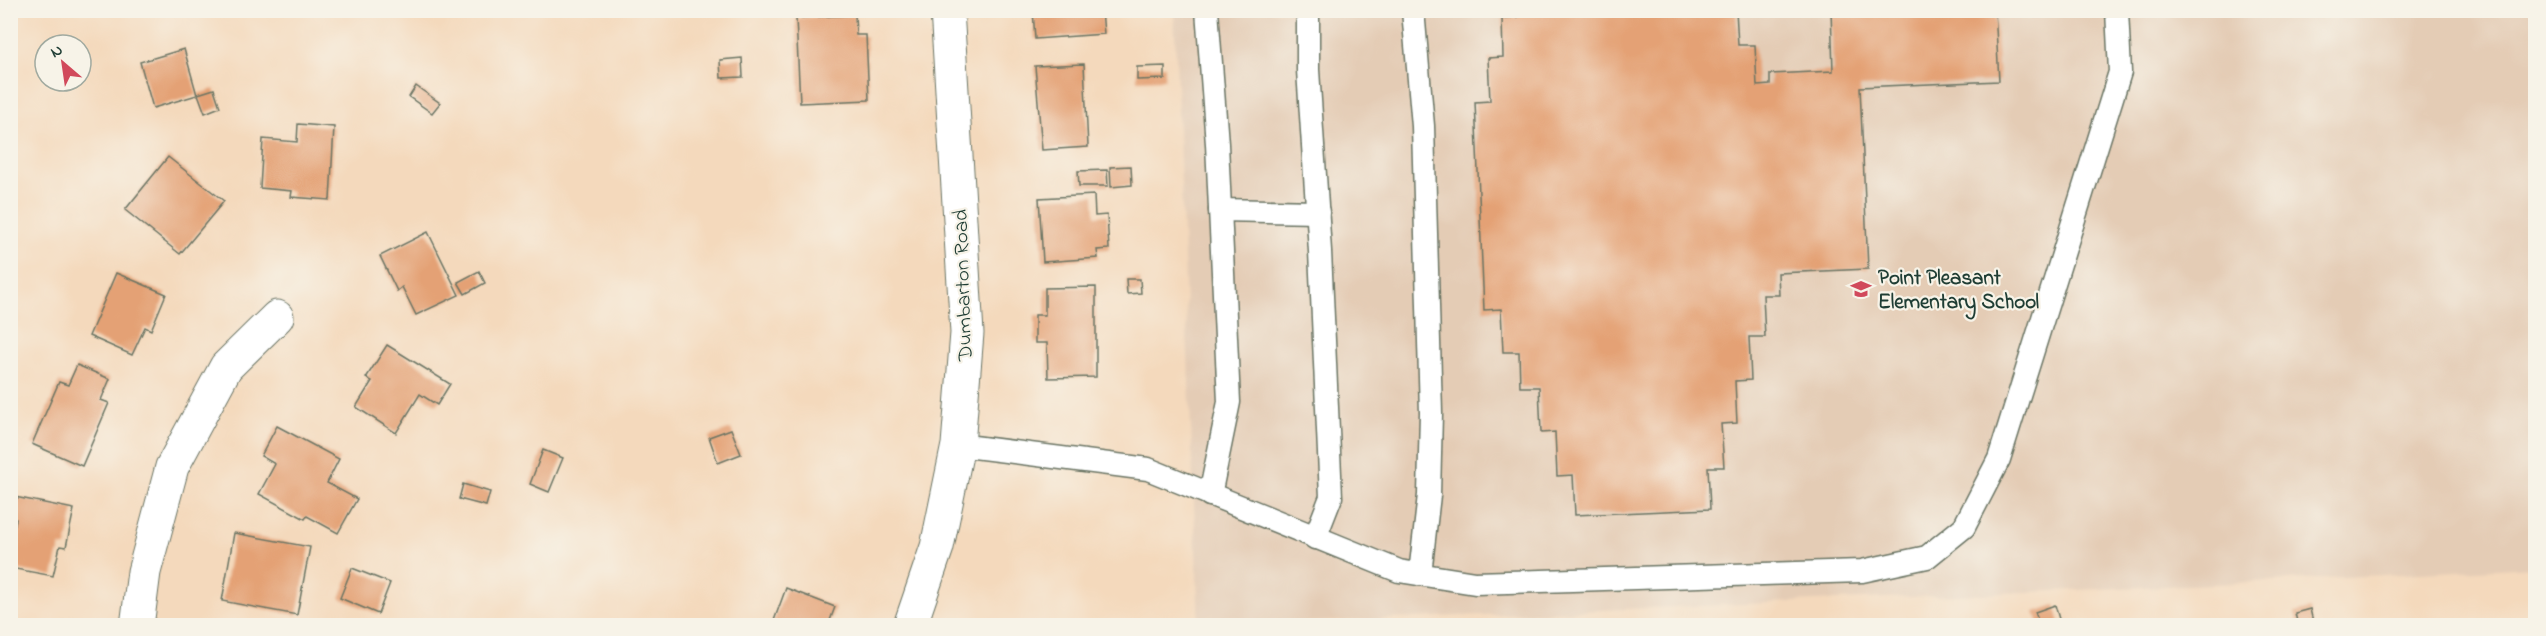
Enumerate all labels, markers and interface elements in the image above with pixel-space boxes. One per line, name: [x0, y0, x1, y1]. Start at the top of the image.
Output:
north arrow: [33, 33, 93, 93]
text: N: [46, 38, 67, 65]
street label: Dumbarton Road: [946, 208, 982, 362]
place label: Point Pleasant Elementary School: [1878, 264, 2040, 320]
school or university icon: Point Pleasant Elementary School: [1849, 277, 1873, 301]

